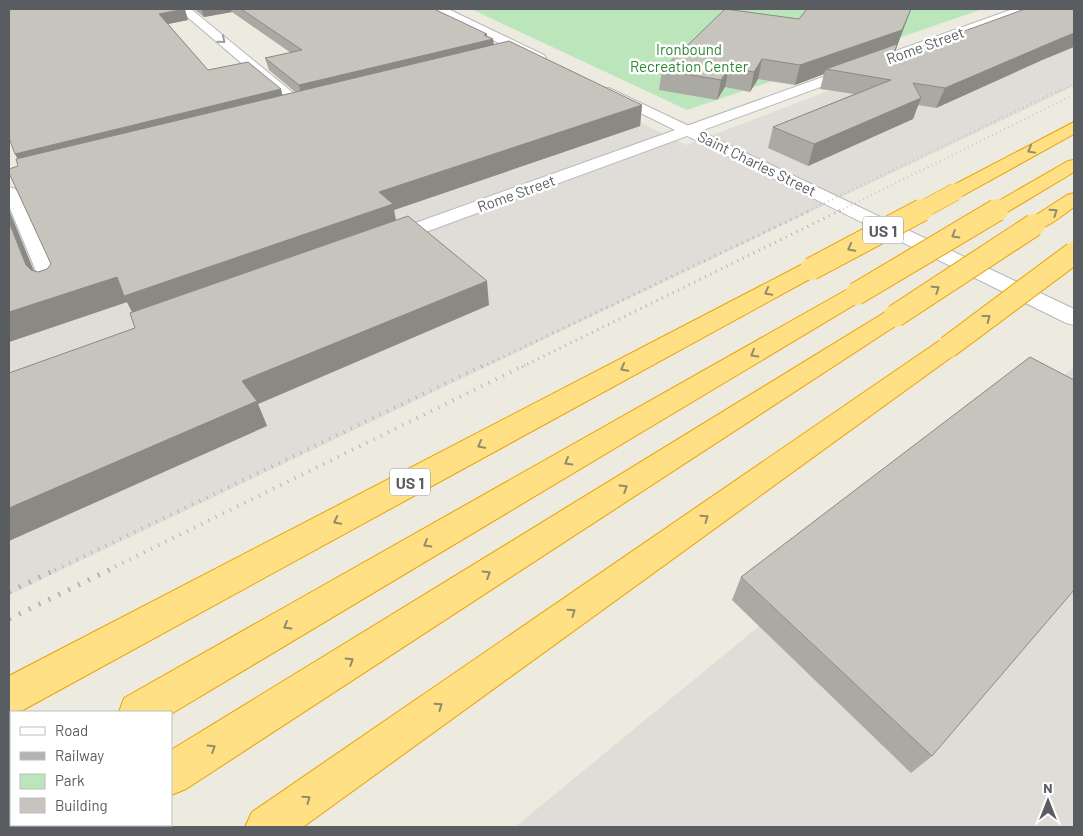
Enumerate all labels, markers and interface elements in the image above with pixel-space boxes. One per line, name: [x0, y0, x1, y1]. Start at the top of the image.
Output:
street label: Rome Street: [884, 23, 966, 67]
one-way arrow: [216, 34, 225, 43]
park label: Ironbound Recreation Center: [630, 40, 749, 75]
street label: Saint Charles Street: [695, 127, 819, 199]
one-way arrow: [1028, 144, 1037, 154]
street label: Rome Street: [475, 171, 557, 215]
one-way arrow: [1048, 209, 1058, 218]
road number: US 1: [863, 216, 903, 244]
one-way arrow: [951, 228, 960, 238]
one-way arrow: [847, 242, 856, 252]
one-way arrow: [764, 286, 773, 296]
one-way arrow: [931, 286, 940, 296]
one-way arrow: [981, 315, 991, 324]
one-way arrow: [750, 348, 759, 358]
one-way arrow: [621, 362, 630, 372]
one-way arrow: [477, 439, 486, 449]
one-way arrow: [564, 456, 573, 466]
road number: US 1: [390, 468, 430, 496]
one-way arrow: [619, 484, 628, 494]
one-way arrow: [334, 515, 343, 525]
one-way arrow: [699, 515, 709, 524]
one-way arrow: [424, 538, 433, 548]
one-way arrow: [482, 571, 491, 581]
one-way arrow: [566, 609, 576, 618]
one-way arrow: [283, 619, 292, 629]
one-way arrow: [344, 658, 353, 668]
one-way arrow: [434, 703, 443, 712]
legend: [10, 711, 172, 826]
text: Road: [55, 721, 88, 739]
one-way arrow: [207, 745, 216, 755]
text: Railway: [55, 746, 104, 764]
text: Park: [55, 771, 85, 789]
north arrow: [1023, 776, 1073, 826]
text: N: [1043, 779, 1053, 796]
text: Building: [55, 796, 108, 814]
one-way arrow: [301, 796, 310, 805]

